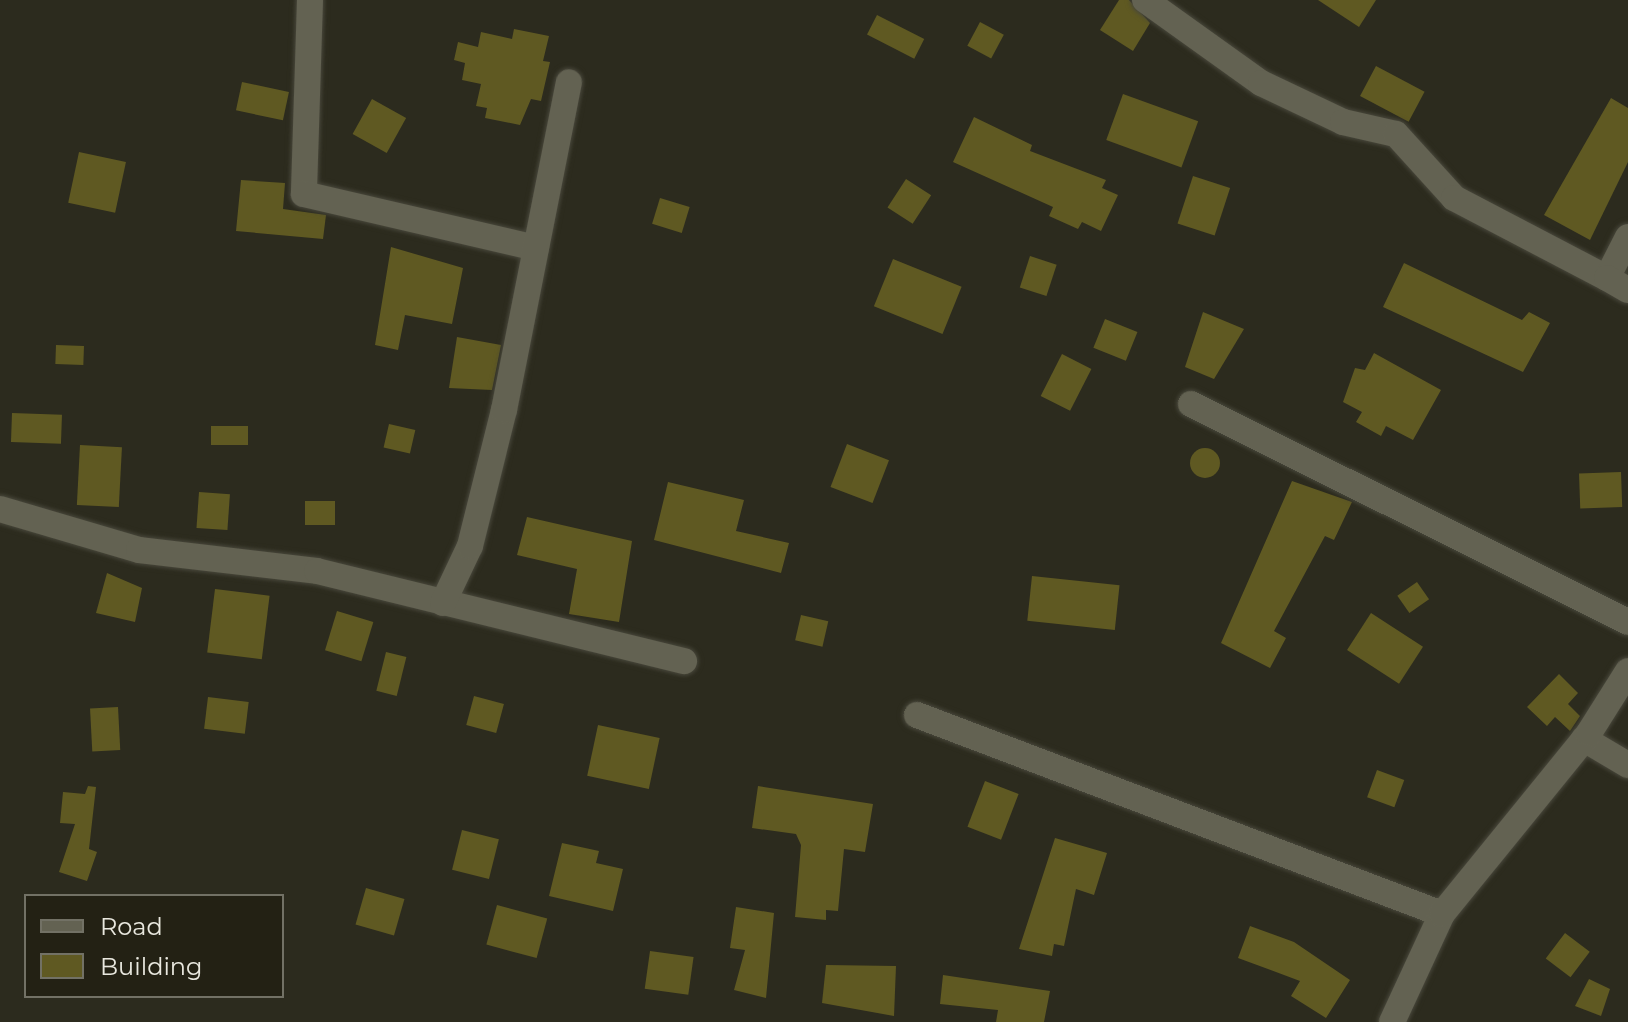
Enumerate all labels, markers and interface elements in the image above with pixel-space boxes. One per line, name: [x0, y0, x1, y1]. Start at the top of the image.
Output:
legend: [24, 894, 284, 998]
text: Road: [100, 912, 163, 941]
text: Building: [100, 952, 203, 981]

